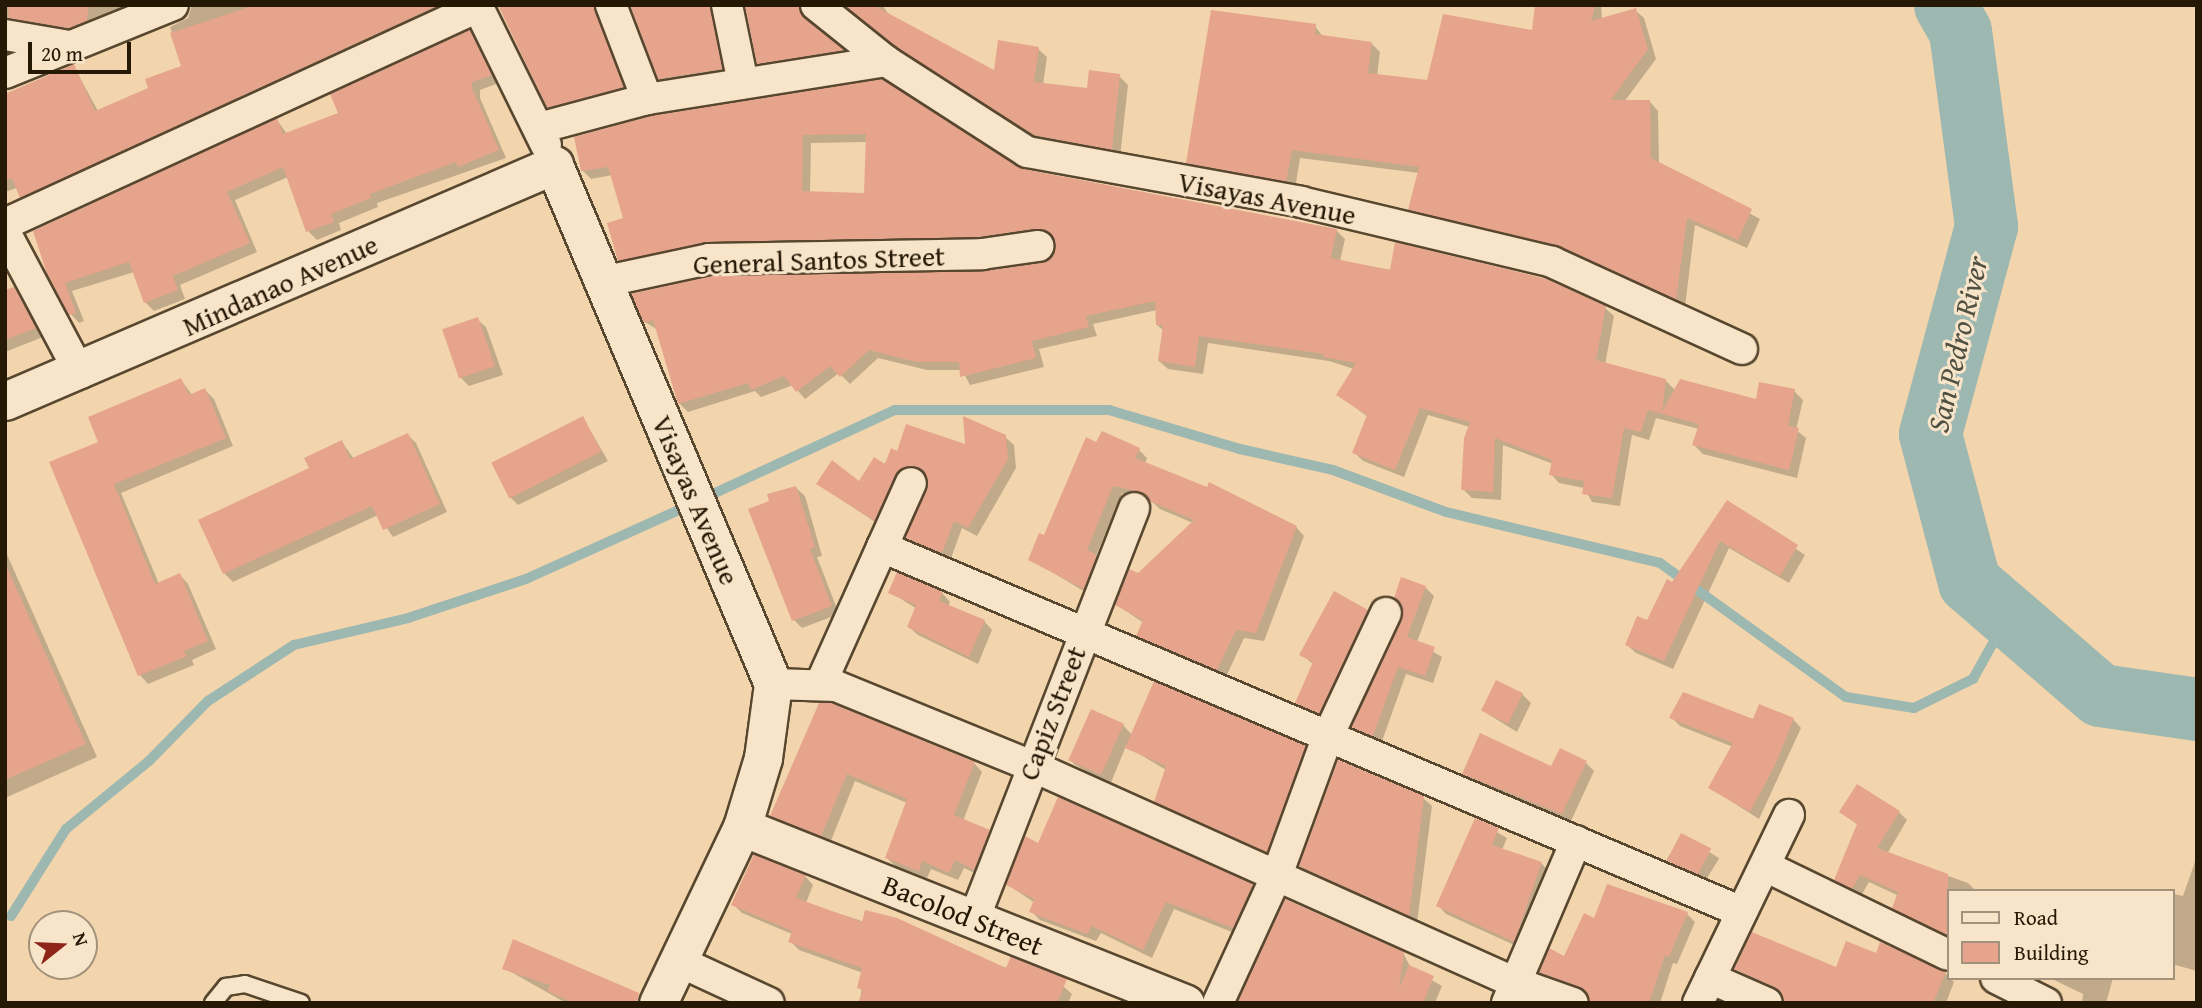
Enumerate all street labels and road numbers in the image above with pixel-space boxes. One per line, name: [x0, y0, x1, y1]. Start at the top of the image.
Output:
street label: Visayas Avenue: [1175, 164, 1359, 232]
street label: Mindanao Avenue: [177, 227, 383, 343]
street label: General Santos Street: [693, 239, 945, 281]
street label: Visayas Avenue: [645, 410, 747, 590]
street label: Capiz Street: [1011, 641, 1093, 785]
street label: Bacolod Street: [878, 868, 1048, 962]

